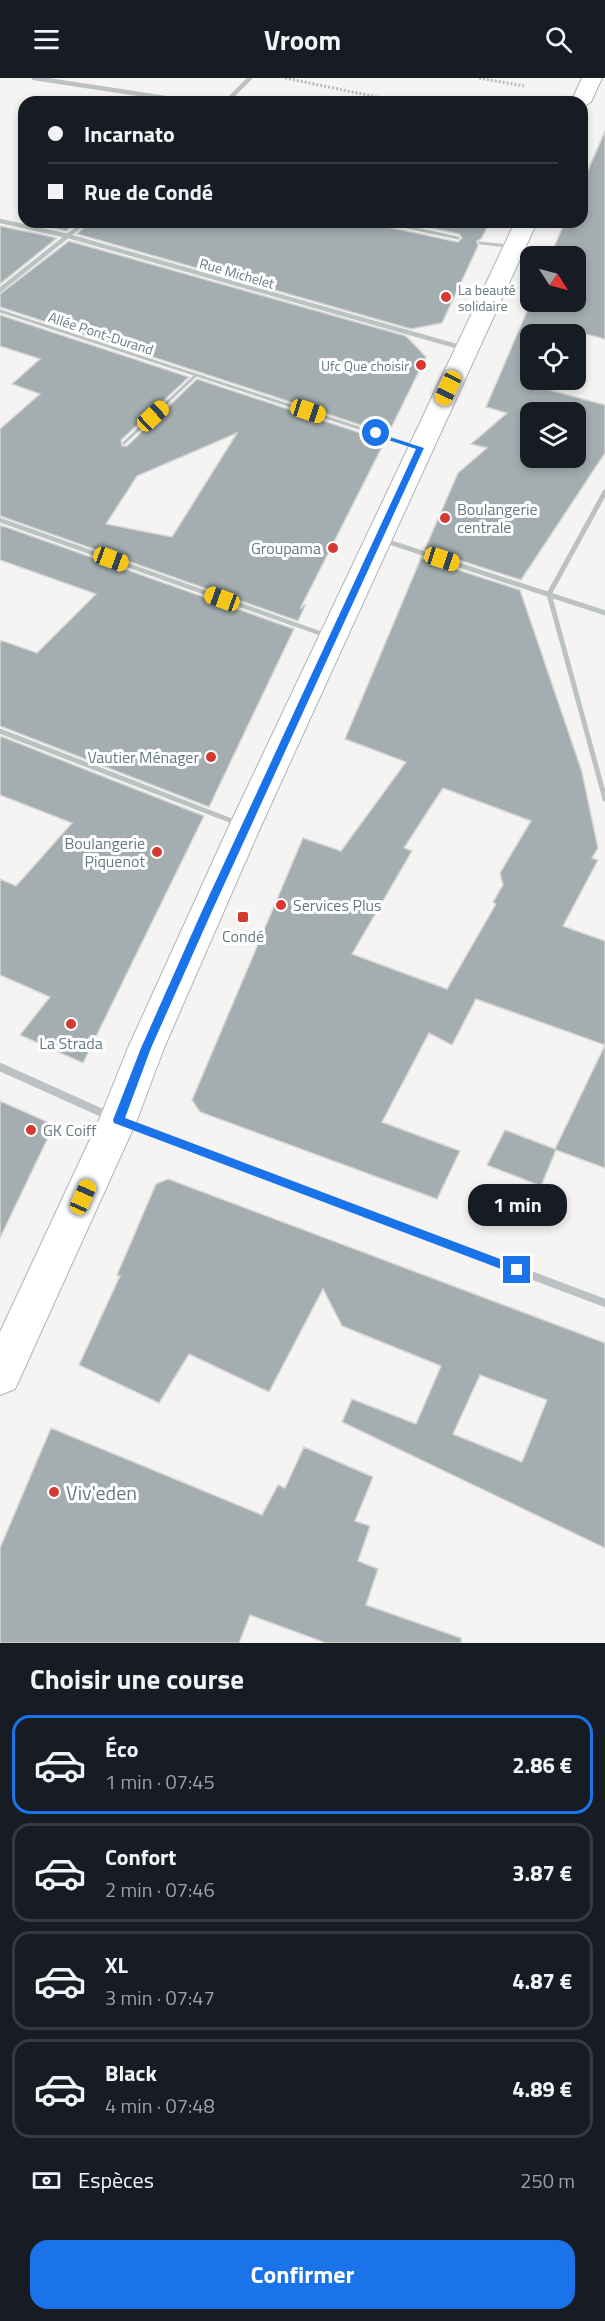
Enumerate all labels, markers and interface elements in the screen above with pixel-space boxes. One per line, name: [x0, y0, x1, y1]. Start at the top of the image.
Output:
text: Vroom: [264, 19, 341, 60]
icon: menu: [30, 23, 63, 56]
icon: search: [542, 23, 575, 56]
text: Incarnato: [84, 117, 175, 151]
text: Rue de Condé: [84, 175, 213, 209]
north arrow: [520, 246, 586, 312]
map controls: [520, 246, 586, 468]
street label: Rue Michelet: [197, 252, 277, 294]
place label: La beauté solidaire: [458, 279, 516, 316]
marker: La beauté solidaire: [439, 290, 453, 304]
street label: Allée Pont-Durand: [46, 306, 156, 360]
button: locate: [520, 324, 586, 390]
place label: Ufc Que choisir: [321, 355, 409, 376]
marker: Ufc Que choisir: [414, 358, 428, 372]
car: [432, 368, 464, 408]
car: [134, 397, 172, 435]
car: [288, 397, 328, 425]
button: layers: [520, 402, 586, 468]
route start: [362, 419, 389, 446]
place label: Boulangerie centrale: [457, 497, 538, 539]
marker: Boulangerie centrale: [438, 511, 452, 525]
place label: Groupama: [251, 536, 321, 560]
marker: Groupama: [326, 541, 340, 555]
car: [91, 544, 131, 574]
car: [422, 545, 462, 573]
car: [202, 584, 242, 614]
place label: Vautier Ménager: [87, 745, 199, 769]
marker: Vautier Ménager: [204, 750, 218, 764]
place label: Boulangerie Piquenot: [64, 831, 145, 873]
marker: Boulangerie Piquenot: [150, 845, 164, 859]
place label: Services Plus: [293, 893, 382, 917]
marker: Services Plus: [274, 898, 288, 912]
marker: Condé: [236, 910, 250, 924]
place label: Condé: [222, 924, 264, 948]
marker: La Strada: [64, 1017, 78, 1031]
place label: La Strada: [39, 1031, 103, 1055]
place label: GK Coiff: [43, 1118, 97, 1142]
marker: GK Coiff: [24, 1123, 38, 1137]
car: [67, 1177, 99, 1217]
callout: 1 min: [468, 1183, 566, 1225]
text: 1 min: [493, 1189, 542, 1220]
route end: [503, 1256, 530, 1283]
place label: Viv'eden: [66, 1477, 137, 1508]
marker: Viv'eden: [47, 1485, 61, 1499]
text: Choisir une course: [30, 1658, 244, 1699]
text: Éco: [105, 1732, 138, 1766]
icon: car: [33, 1738, 87, 1792]
text: 2.86 €: [512, 1748, 572, 1782]
text: 1 min · 07:45: [105, 1766, 215, 1797]
text: Confort: [105, 1840, 176, 1874]
icon: car: [33, 1846, 87, 1900]
text: 3.87 €: [512, 1856, 572, 1890]
text: 2 min · 07:46: [105, 1874, 215, 1905]
text: XL: [105, 1948, 128, 1982]
icon: car: [33, 1954, 87, 2008]
text: 4.87 €: [512, 1964, 572, 1998]
text: 3 min · 07:47: [105, 1982, 215, 2013]
text: Black: [105, 2056, 157, 2090]
icon: car: [33, 2062, 87, 2116]
text: 4.89 €: [512, 2072, 572, 2106]
text: 4 min · 07:48: [105, 2090, 215, 2121]
text: Espèces: [78, 2163, 154, 2197]
icon: cash: [30, 2164, 63, 2197]
text: 250 m: [520, 2165, 575, 2196]
button: Confirmer: [30, 2240, 575, 2309]

